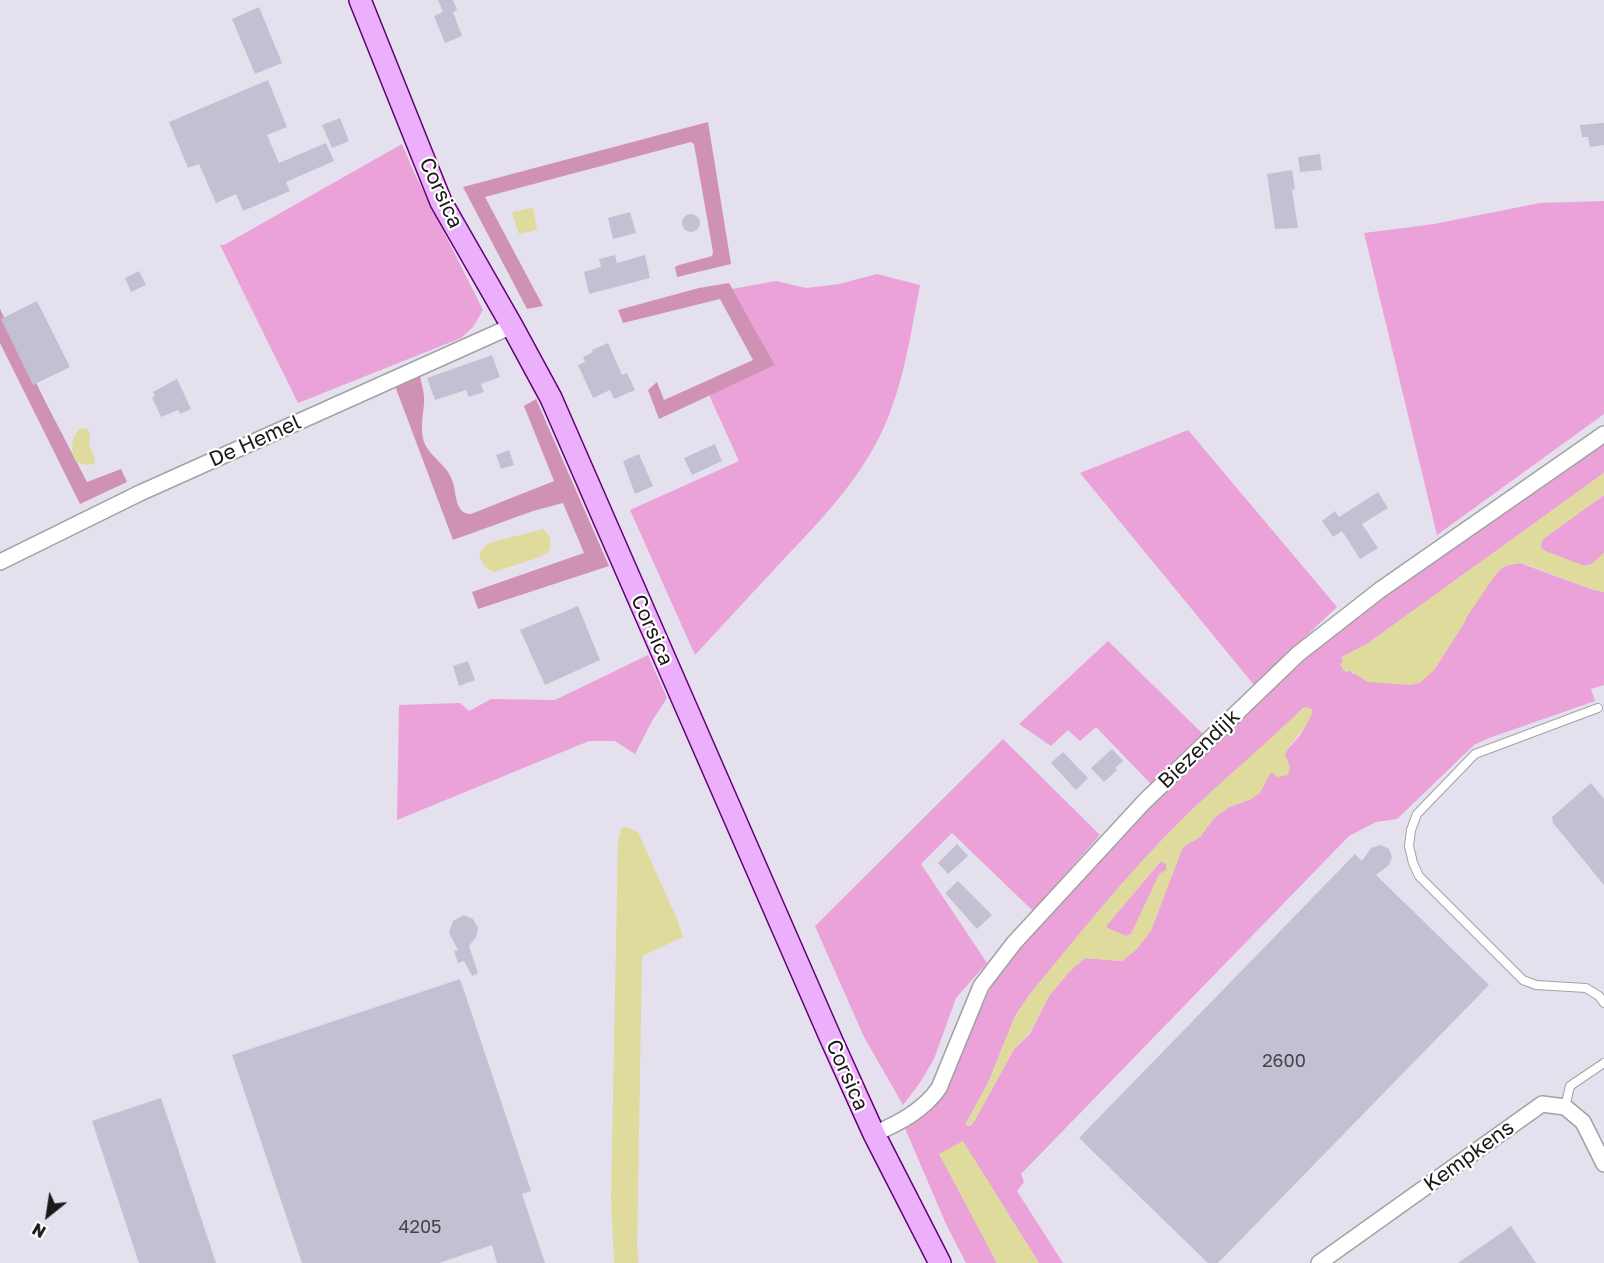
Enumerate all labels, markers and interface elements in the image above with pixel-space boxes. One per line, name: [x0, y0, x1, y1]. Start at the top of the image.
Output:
street label: Corsica: [414, 154, 468, 232]
street label: De Hemel: [205, 410, 305, 472]
street label: Corsica: [625, 591, 679, 669]
street label: Biezendijk: [1153, 704, 1245, 794]
street label: Corsica: [820, 1036, 874, 1114]
house number: 2600: [1262, 1050, 1306, 1072]
street label: Kempkens: [1419, 1115, 1519, 1197]
north arrow: [18, 1185, 78, 1245]
house number: 4205: [398, 1216, 442, 1238]
text: N: [29, 1219, 49, 1242]

